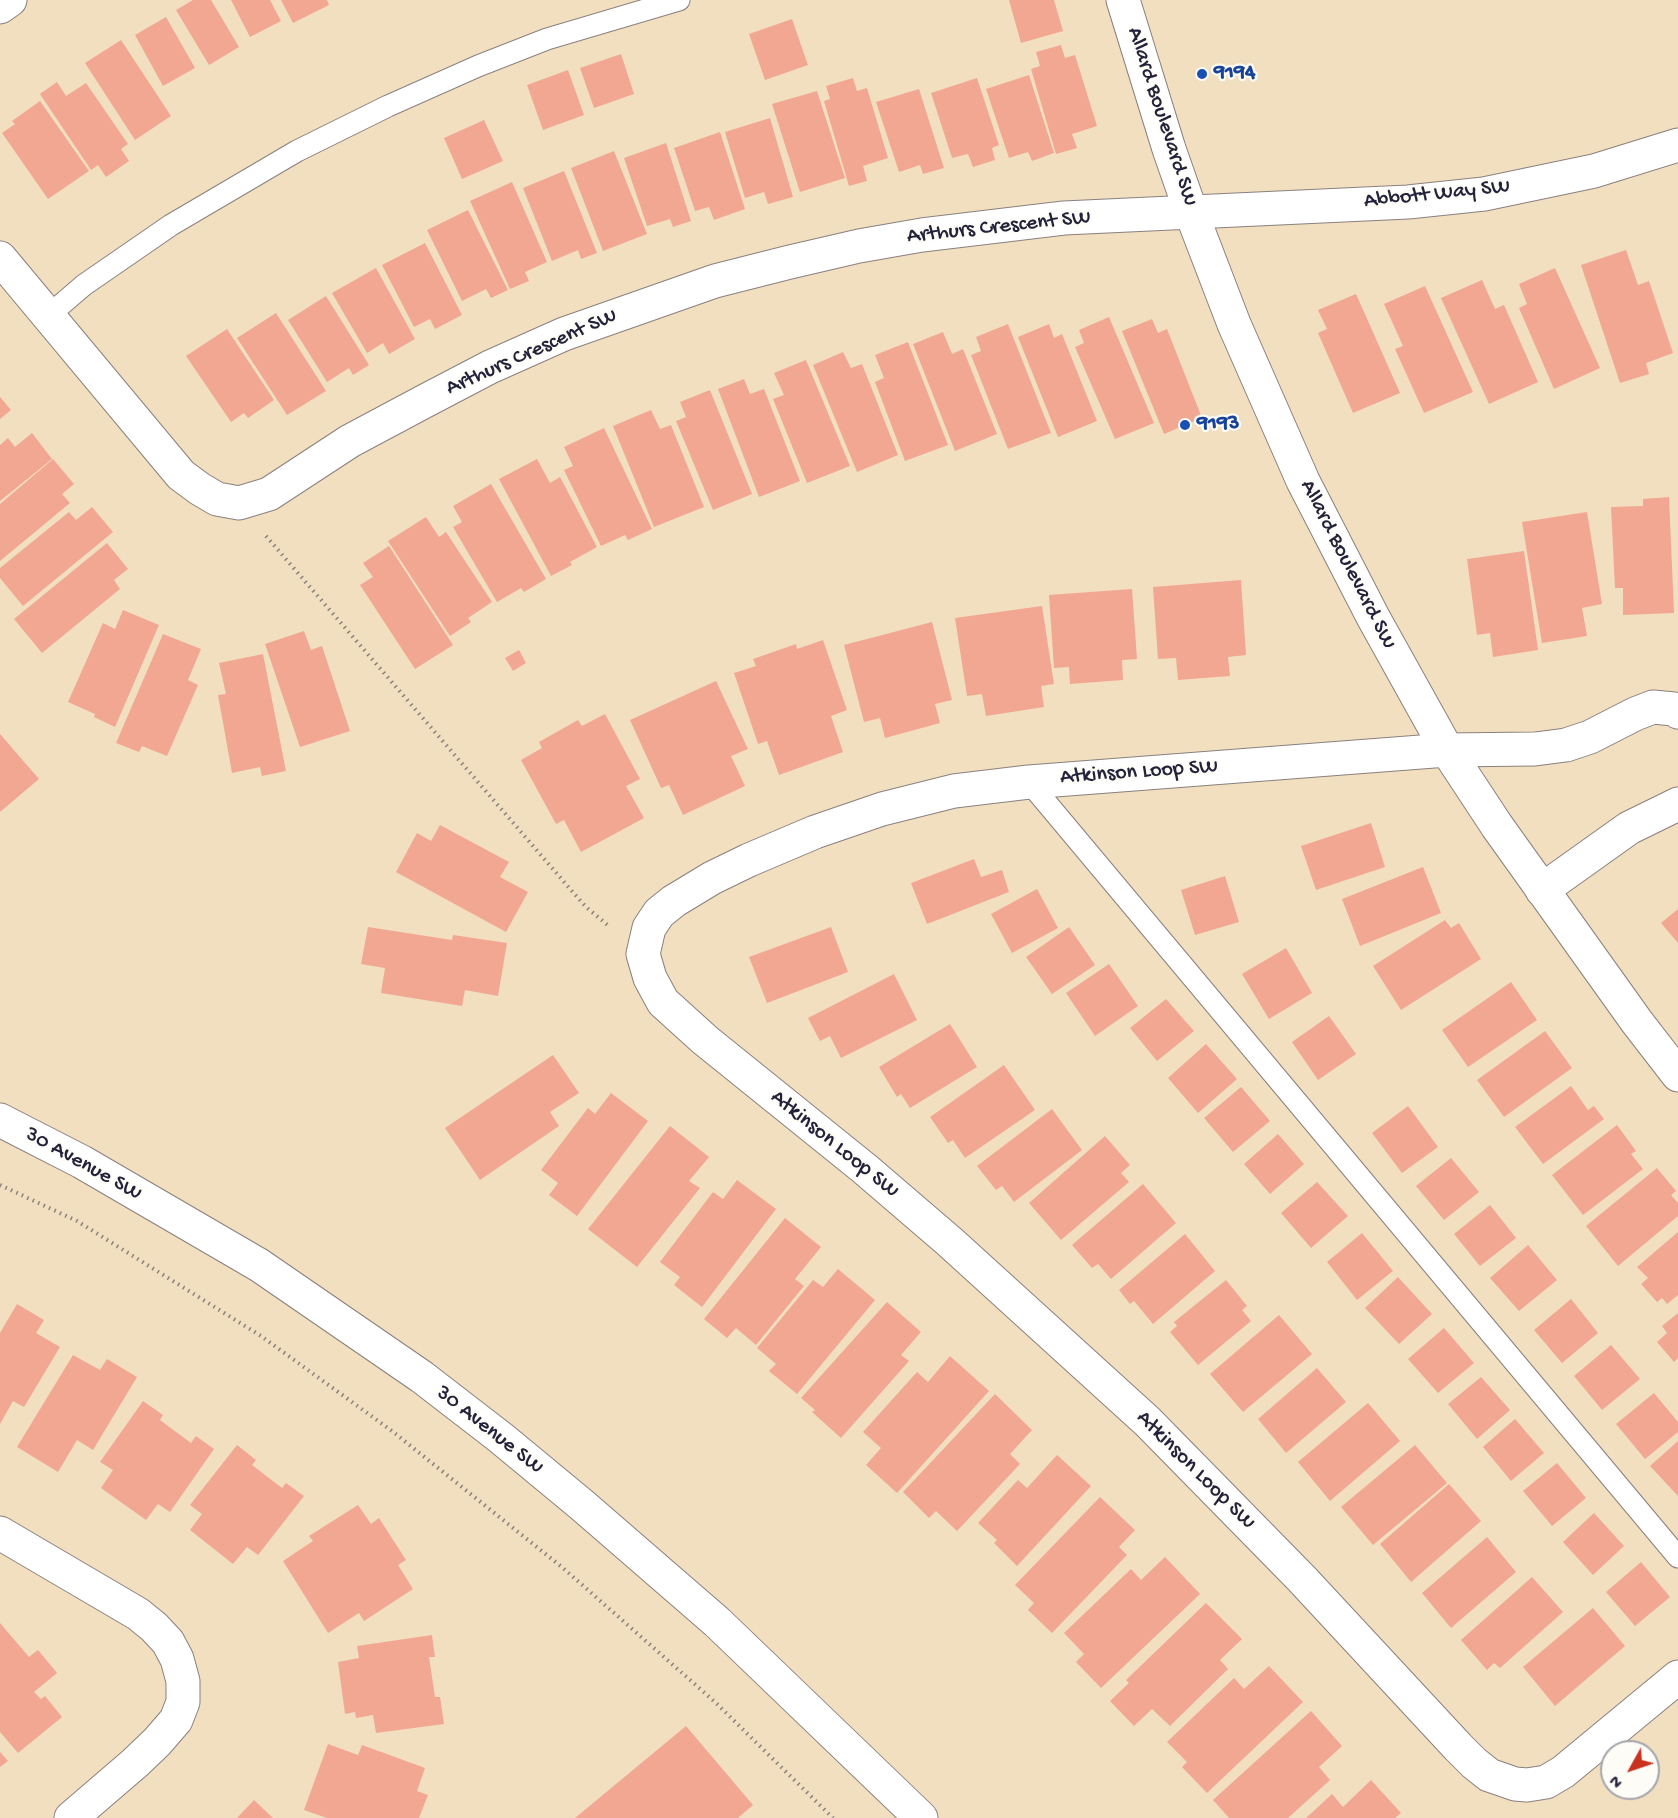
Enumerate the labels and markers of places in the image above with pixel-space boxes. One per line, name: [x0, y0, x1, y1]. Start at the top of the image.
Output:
place label: 9194: [1214, 61, 1255, 87]
marker: 9194: [1195, 67, 1209, 81]
place label: 9193: [1197, 412, 1239, 438]
marker: 9193: [1178, 418, 1192, 432]

